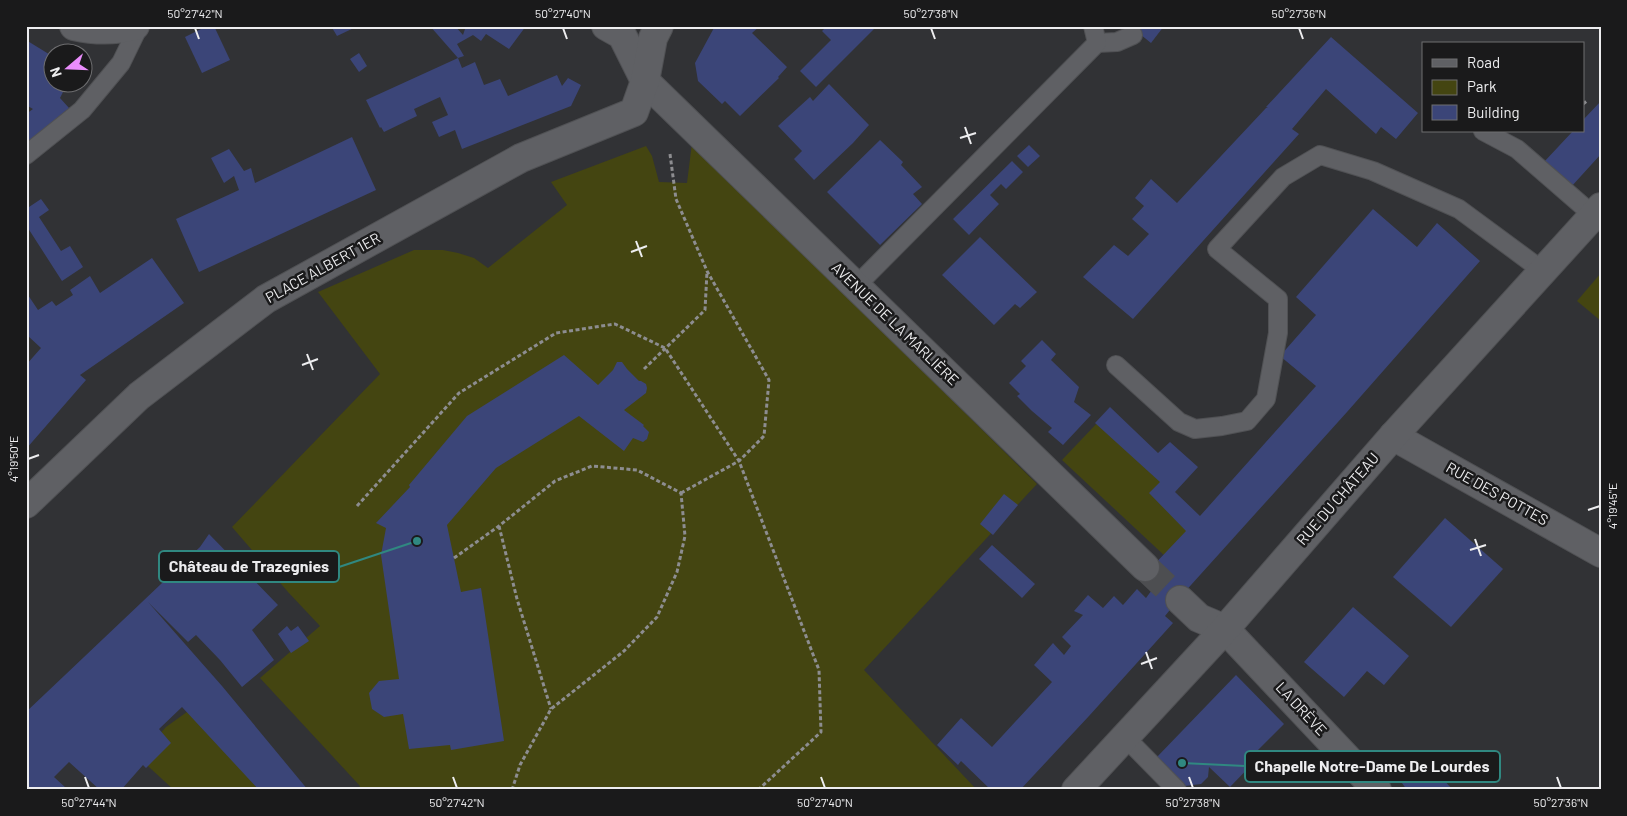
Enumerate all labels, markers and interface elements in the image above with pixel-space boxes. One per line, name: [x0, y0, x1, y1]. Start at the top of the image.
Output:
text: 50°27'42"N: [167, 6, 223, 20]
text: 50°27'40"N: [535, 6, 591, 20]
text: 50°27'38"N: [904, 6, 958, 20]
text: 50°27'36"N: [1272, 6, 1326, 20]
north arrow: [42, 42, 92, 92]
legend: [1422, 42, 1584, 132]
text: Road: [1467, 53, 1500, 71]
text: N: [46, 65, 65, 80]
text: Park: [1467, 77, 1497, 95]
text: Building: [1467, 103, 1520, 121]
street label: PLACE ALBERT 1ER: [262, 228, 383, 306]
street label: AVENUE DE LA MARLIÈRE: [829, 258, 963, 389]
text: 4°19'50"E: [6, 436, 20, 482]
street label: RUE DU CHÂTEAU: [1292, 448, 1382, 548]
street label: RUE DES POTTES: [1443, 458, 1552, 529]
text: 4°19'45"E: [1605, 483, 1619, 529]
callout: Château de Trazegnies: [159, 551, 339, 582]
text: Château de Trazegnies: [169, 556, 329, 575]
street label: LA DRÈVE: [1272, 678, 1331, 739]
callout: Chapelle Notre-Dame De Lourdes: [1245, 751, 1500, 782]
text: Chapelle Notre-Dame De Lourdes: [1255, 756, 1489, 775]
text: 50°27'44"N: [61, 795, 117, 809]
text: 50°27'42"N: [429, 795, 485, 809]
text: 50°27'40"N: [797, 795, 853, 809]
text: 50°27'38"N: [1166, 795, 1220, 809]
text: 50°27'36"N: [1534, 795, 1588, 809]

